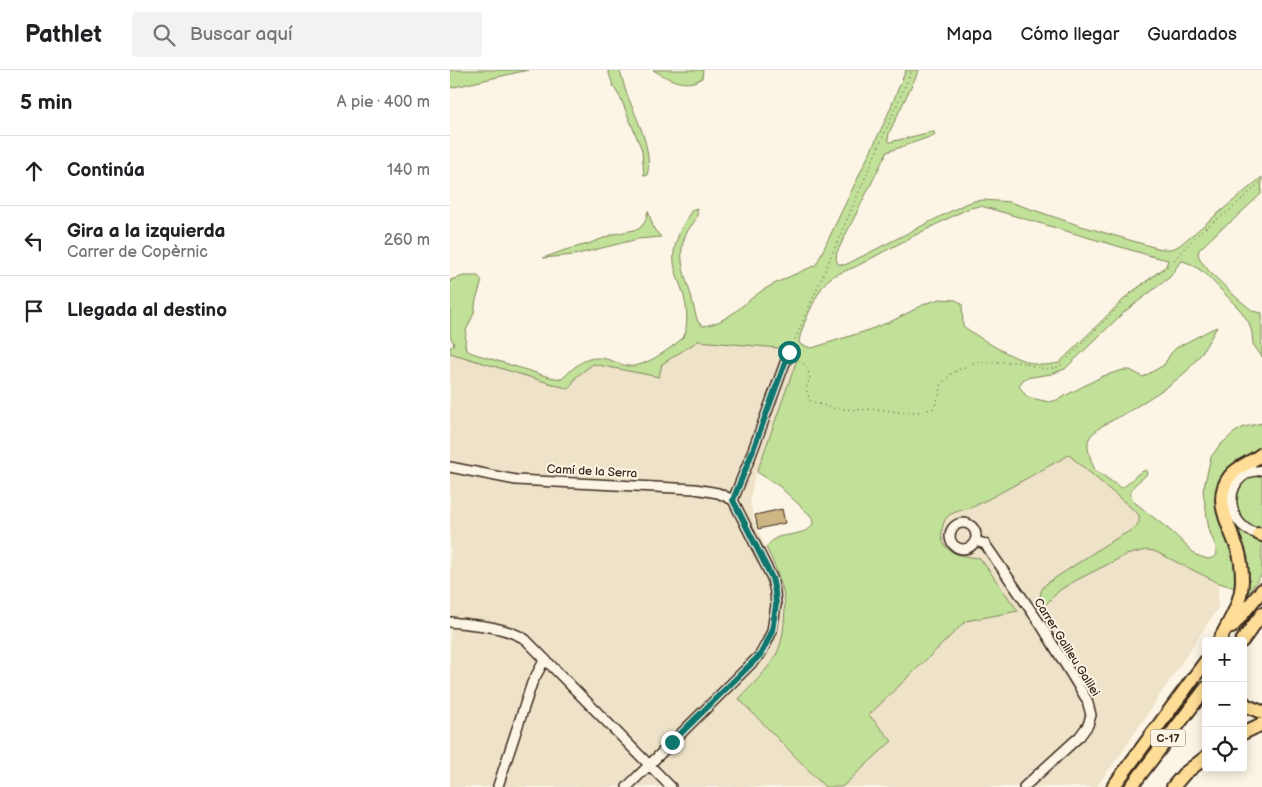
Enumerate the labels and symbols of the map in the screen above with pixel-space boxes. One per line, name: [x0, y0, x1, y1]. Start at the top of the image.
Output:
route start: [778, 341, 801, 364]
street label: Camí de la Serra: [546, 462, 638, 481]
street label: Carrer Galileu Galilei: [1030, 595, 1103, 699]
road number: C-17: [1150, 730, 1186, 746]
route end: [661, 731, 684, 754]

